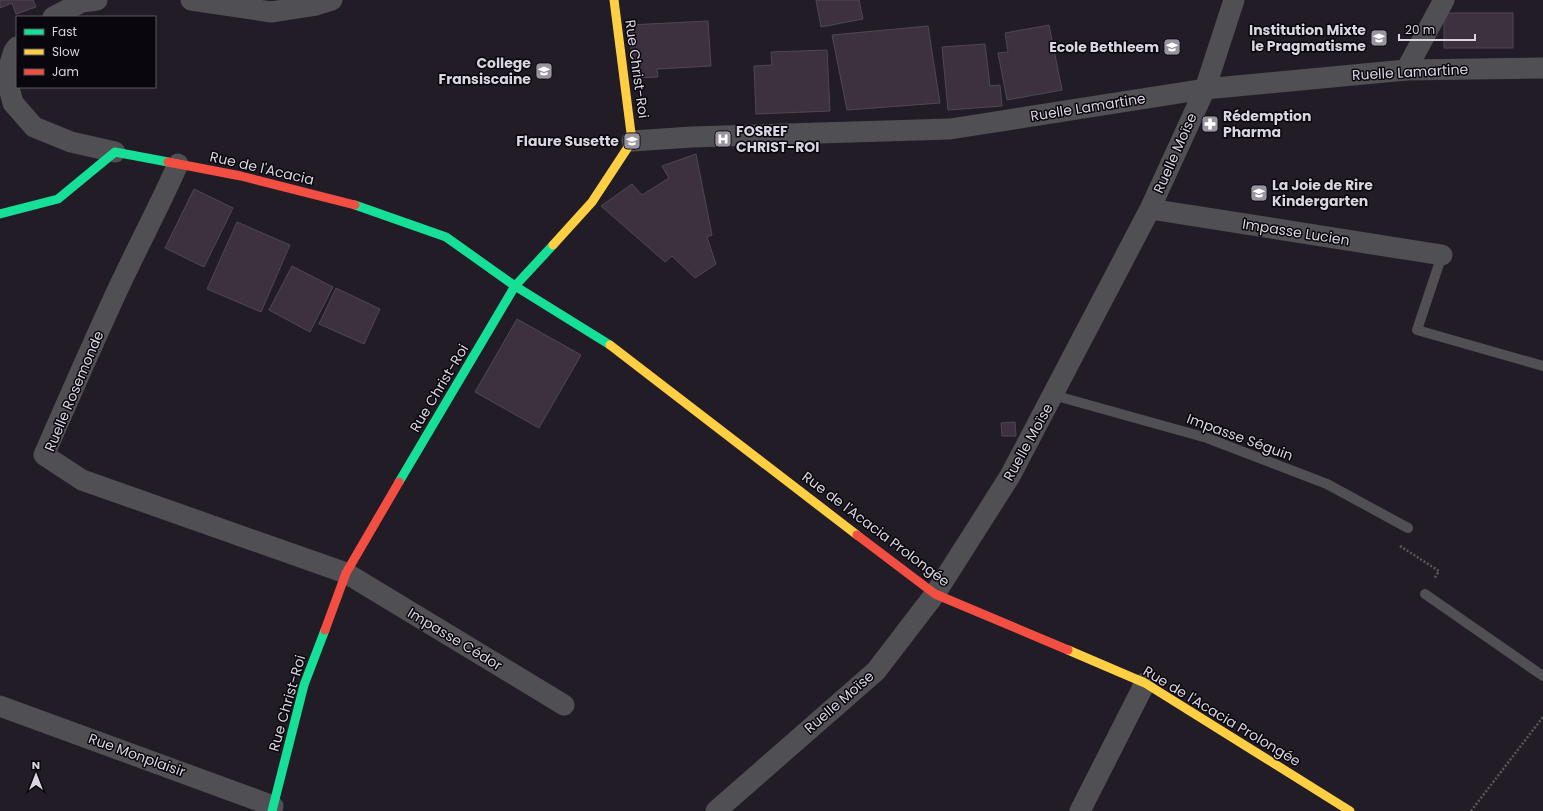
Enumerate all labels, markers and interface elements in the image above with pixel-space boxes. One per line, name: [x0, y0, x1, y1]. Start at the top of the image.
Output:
legend: [16, 16, 156, 88]
scale bar: [1399, 16, 1475, 42]
street label: Rue Christ-Roi: [620, 18, 654, 120]
place label: Institution Mixte le Pragmatisme: [1249, 20, 1366, 56]
text: 20 m: [1405, 21, 1435, 38]
text: Fast: [52, 23, 77, 40]
school or university icon: Institution Mixte le Pragmatisme: [1369, 28, 1389, 48]
place label: Ecole Bethleem: [1049, 37, 1159, 57]
school or university icon: Ecole Bethleem: [1162, 37, 1182, 57]
text: Slow: [52, 43, 80, 60]
place label: College Fransiscaine: [438, 53, 531, 89]
street label: Ruelle Lamartine: [1351, 59, 1469, 85]
school or university icon: College Fransiscaine: [534, 61, 554, 81]
text: Jam: [52, 63, 79, 80]
street label: Ruelle Lamartine: [1029, 88, 1147, 126]
place label: Rédemption Pharma: [1223, 106, 1311, 142]
street label: Ruelle Moïse: [1148, 109, 1202, 196]
pharmacy icon: Rédemption Pharma: [1200, 114, 1220, 134]
place label: FOSREF CHRIST-ROI: [736, 121, 819, 157]
hospital icon: FOSREF CHRIST-ROI: [713, 129, 733, 149]
place label: Flaure Susette: [516, 131, 619, 151]
school or university icon: Flaure Susette: [622, 131, 642, 151]
street label: Rue de l'Acacia: [208, 146, 316, 190]
place label: La Joie de Rire Kindergarten: [1272, 175, 1373, 211]
school or university icon: La Joie de Rire Kindergarten: [1249, 183, 1269, 203]
street label: Impasse Lucien: [1241, 214, 1351, 250]
street label: Ruelle Rosemonde: [40, 327, 109, 454]
street label: Rue Christ-Roi: [405, 340, 473, 436]
street label: Ruelle Moïse: [998, 399, 1058, 484]
street label: Impasse Séguin: [1184, 409, 1296, 465]
street label: Rue de l'Acacia Prolongée: [798, 467, 954, 591]
street label: Impasse Cédor: [404, 603, 506, 675]
street label: Rue Christ-Roi: [264, 652, 310, 754]
street label: Rue de l'Acacia Prolongée: [1140, 661, 1305, 771]
street label: Ruelle Moïse: [800, 666, 878, 738]
street label: Rue Monplaisir: [86, 728, 188, 782]
north arrow: [16, 755, 56, 795]
text: N: [32, 757, 40, 773]

